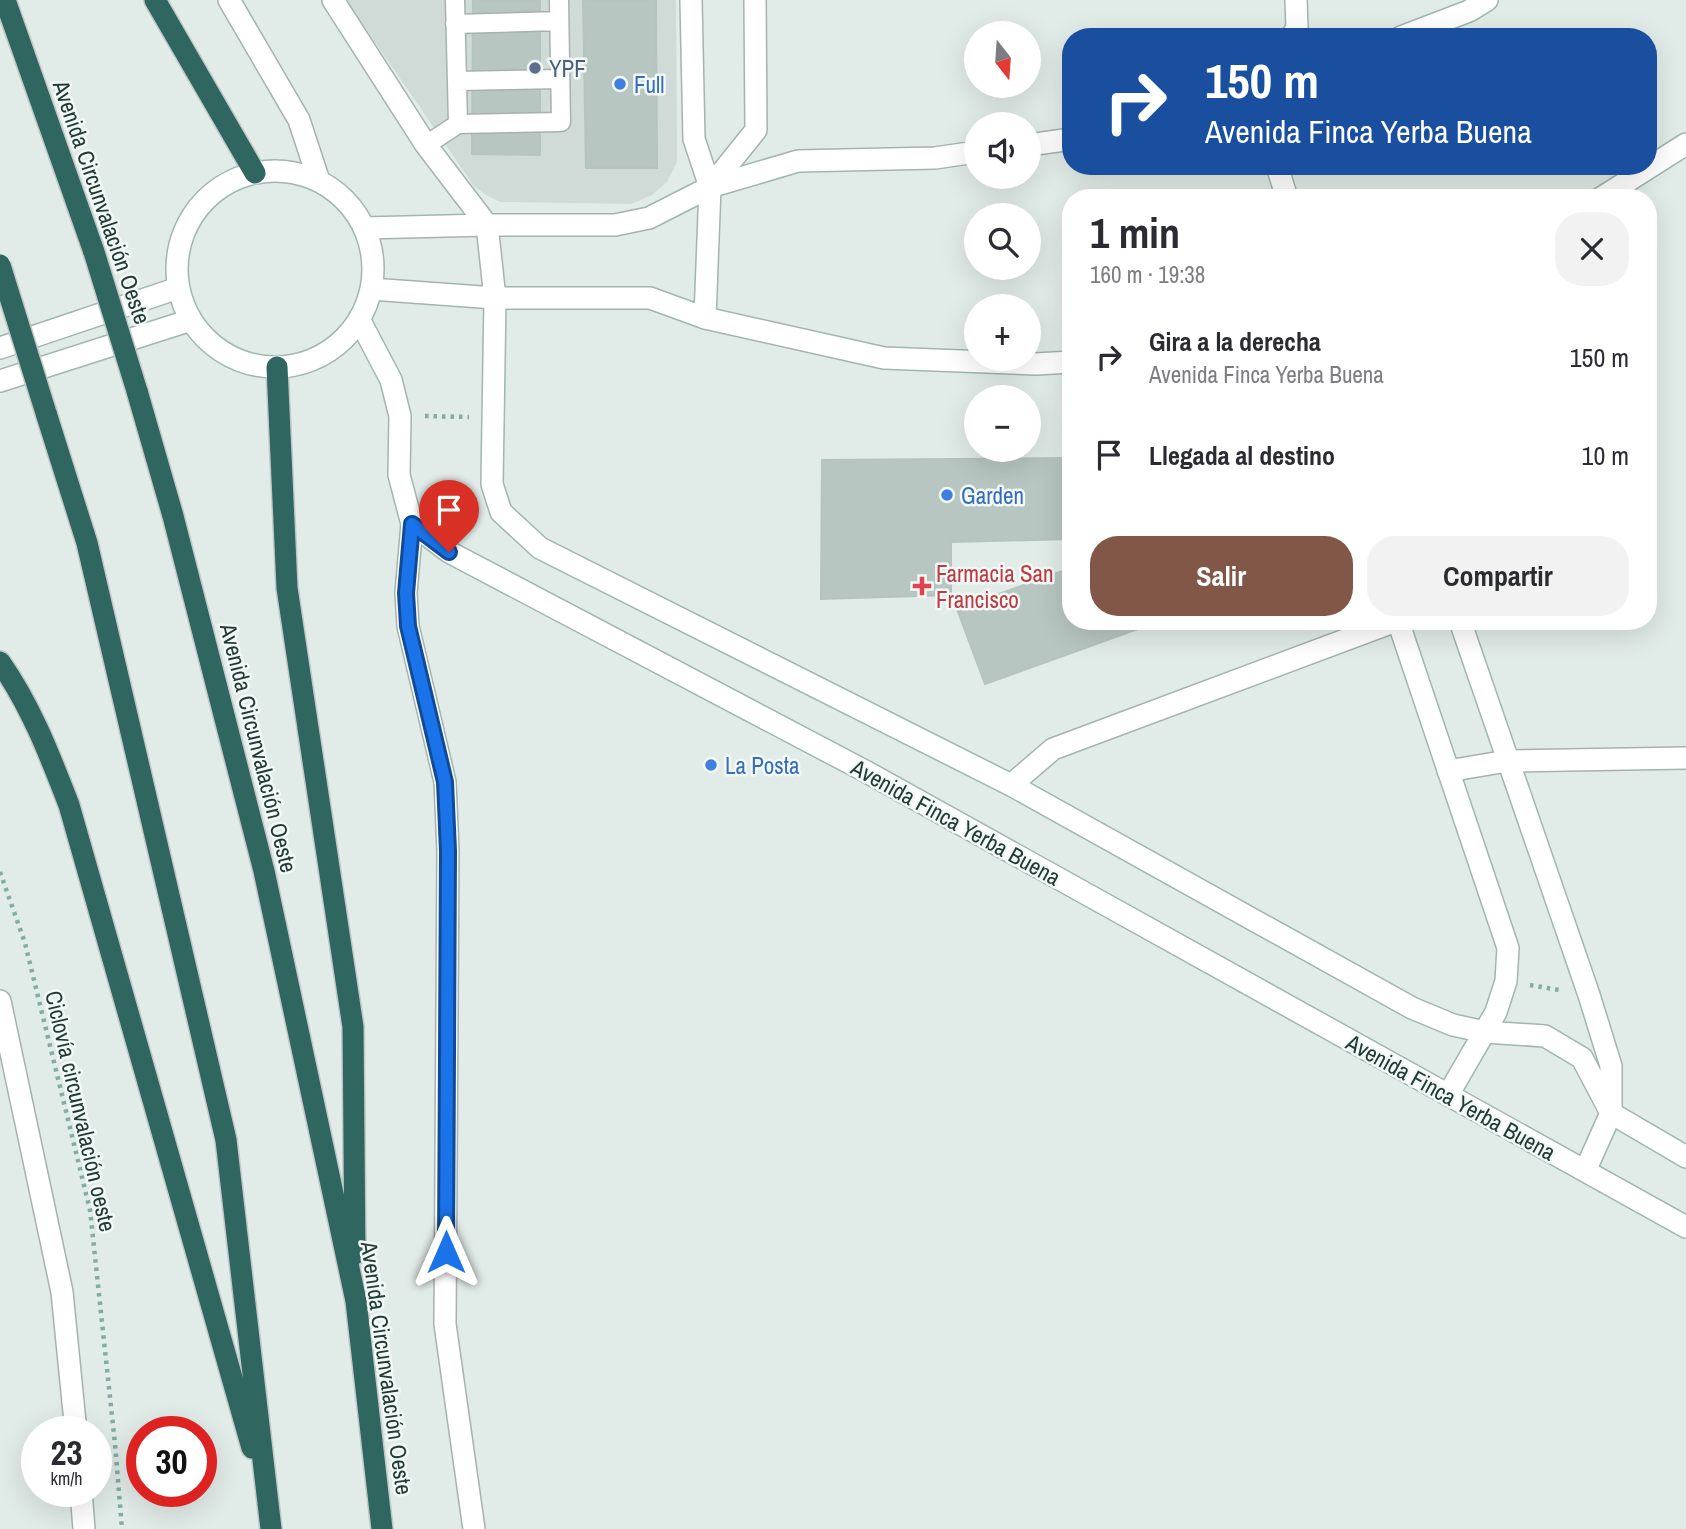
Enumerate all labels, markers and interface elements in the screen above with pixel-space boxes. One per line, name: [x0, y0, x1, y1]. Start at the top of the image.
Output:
north arrow: [964, 21, 1041, 98]
map controls: [964, 21, 1041, 462]
text: 150 m: [1205, 47, 1319, 113]
place label: YPF: [549, 53, 586, 84]
icon: right: [1090, 56, 1181, 147]
marker: YPF: [527, 60, 543, 76]
place label: Full: [634, 69, 664, 100]
street label: Avenida Circunvalación Oeste: [45, 75, 158, 328]
marker: Full: [612, 76, 628, 92]
text: Avenida Finca Yerba Buena: [1205, 110, 1532, 153]
button: sound: [964, 112, 1041, 189]
button: search: [964, 203, 1041, 280]
text: 1 min: [1090, 205, 1180, 261]
button: close: [1555, 212, 1629, 286]
text: 160 m · 19:38: [1090, 259, 1205, 290]
button: +: [964, 294, 1041, 371]
text: Gira a la derecha: [1149, 324, 1321, 359]
icon: right: [1090, 338, 1128, 376]
text: 150 m: [1570, 340, 1629, 375]
text: Avenida Finca Yerba Buena: [1149, 359, 1384, 390]
button: −: [964, 385, 1041, 462]
icon: arrive: [1090, 436, 1128, 474]
text: Llegada al destino: [1149, 438, 1335, 473]
text: 10 m: [1582, 438, 1629, 473]
pin: [419, 480, 479, 552]
place label: Garden: [961, 480, 1024, 511]
marker: Garden: [939, 487, 955, 503]
icon: arrive: [430, 491, 468, 529]
button: Salir: [1090, 536, 1353, 616]
button: Compartir: [1367, 536, 1629, 616]
place label: Farmacia San Francisco: [936, 558, 1054, 615]
marker: Farmacia San Francisco: [914, 578, 930, 594]
street label: Avenida Circunvalación Oeste: [213, 619, 305, 876]
place label: La Posta: [725, 750, 800, 781]
street label: Avenida Finca Yerba Buena: [845, 751, 1067, 893]
marker: La Posta: [703, 757, 719, 773]
street label: Ciclovía circunvalación oeste: [38, 987, 124, 1235]
street label: Avenida Finca Yerba Buena: [1340, 1026, 1562, 1168]
position arrow: [409, 1215, 483, 1289]
street label: Avenida Circunvalación Oeste: [354, 1238, 420, 1497]
speed limit sign: 30: [126, 1416, 217, 1507]
text: 23: [51, 1429, 82, 1476]
text: km/h: [51, 1466, 83, 1491]

